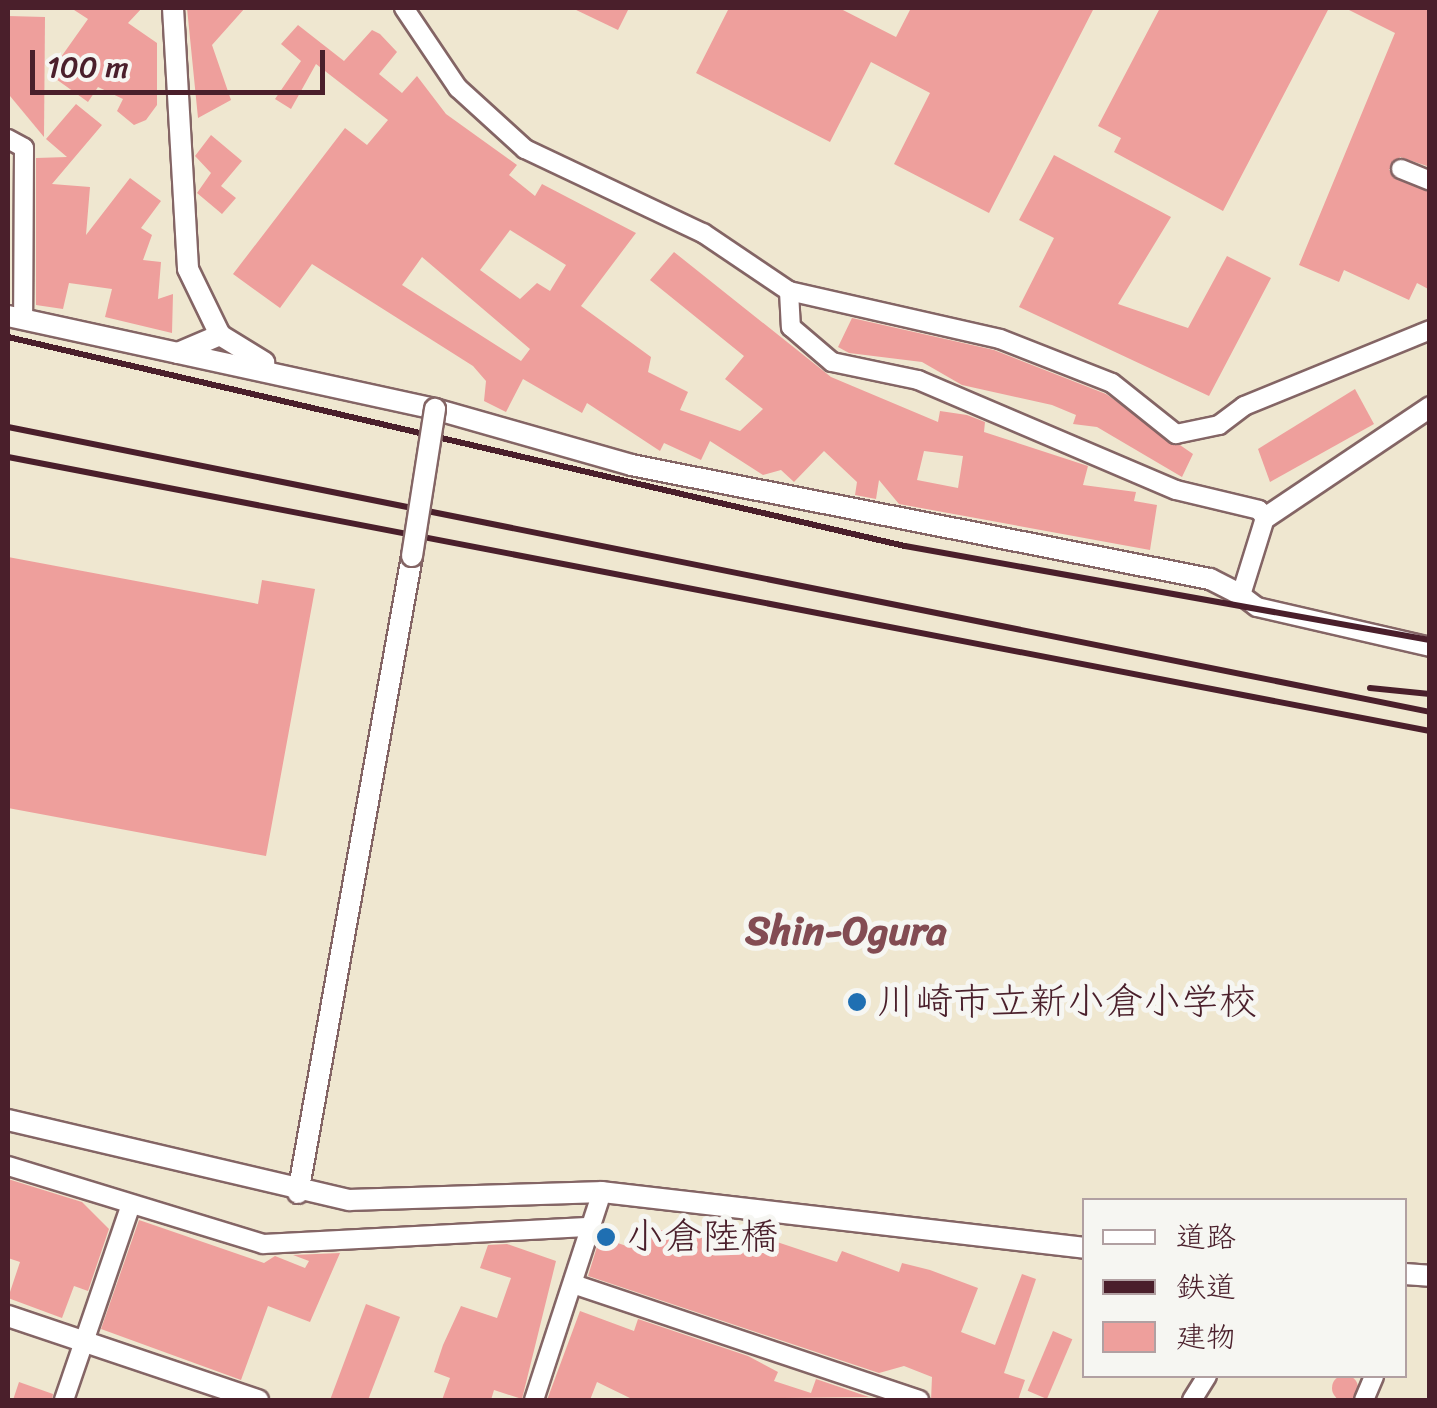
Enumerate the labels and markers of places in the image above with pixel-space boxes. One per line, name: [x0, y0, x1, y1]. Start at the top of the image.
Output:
place label: 川崎市立新小倉小学校: [877, 979, 1257, 1025]
marker: 川崎市立新小倉小学校: [846, 991, 868, 1013]
place label: 小倉陸橋: [626, 1214, 778, 1260]
marker: 小倉陸橋: [595, 1226, 617, 1248]

